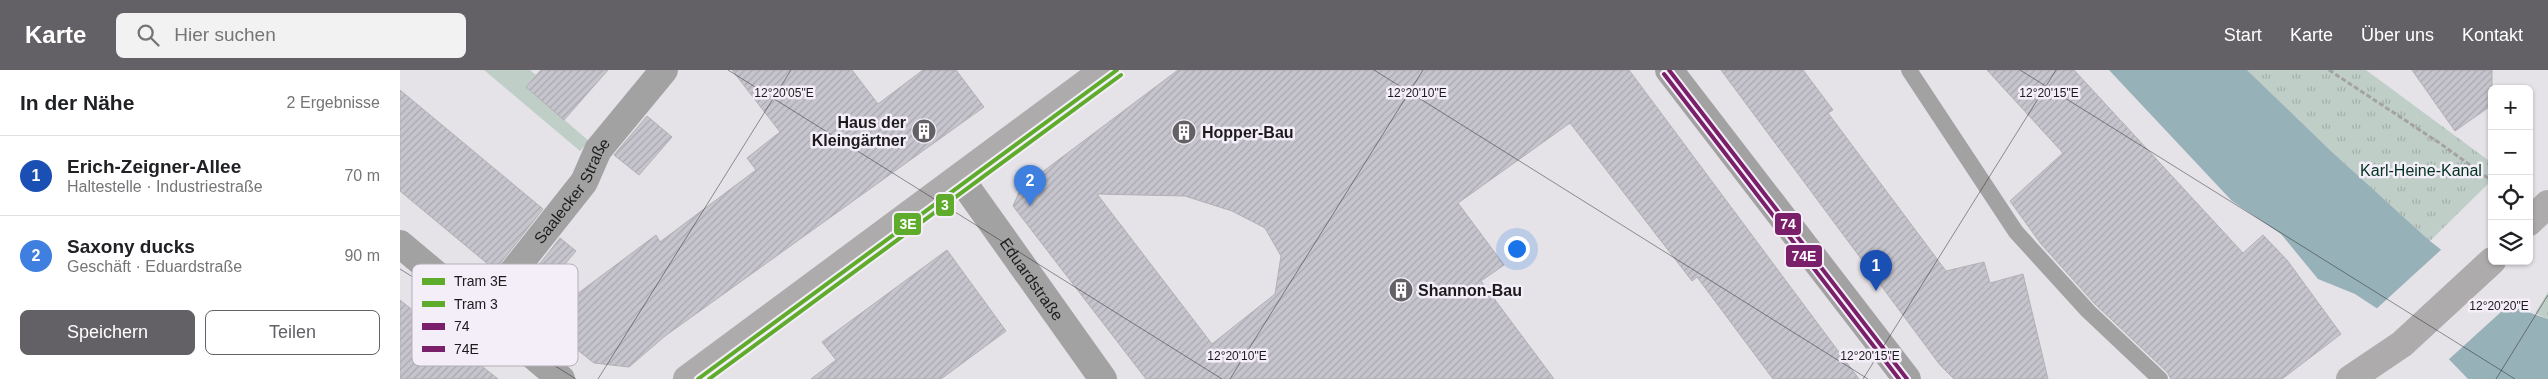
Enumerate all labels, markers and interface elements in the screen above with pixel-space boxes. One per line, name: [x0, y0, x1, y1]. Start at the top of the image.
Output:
search box: [116, 13, 466, 58]
text: Karte: [25, 21, 86, 48]
icon: search: [134, 21, 162, 49]
text: Hier suchen: [174, 24, 276, 45]
text: Start: [2224, 25, 2262, 45]
text: Karte: [2290, 25, 2333, 45]
text: Über uns: [2361, 25, 2434, 45]
text: Kontakt: [2462, 25, 2523, 45]
map controls: [2488, 85, 2533, 265]
button: +: [2488, 85, 2533, 130]
text: 12°20'05"E: [754, 86, 814, 100]
text: 12°20'10"E: [1387, 86, 1447, 100]
text: 12°20'15"E: [2019, 86, 2079, 100]
text: In der Nähe: [20, 91, 134, 114]
text: 2 Ergebnisse: [287, 94, 380, 111]
place label: Haus der Kleingärtner: [812, 114, 906, 149]
building icon: Haus der Kleingärtner: [911, 118, 937, 144]
building icon: Hopper-Bau: [1171, 119, 1197, 145]
place label: Hopper-Bau: [1202, 124, 1294, 141]
button: −: [2488, 130, 2533, 175]
street label: Saalecker Straße: [530, 134, 613, 247]
text: Erich-Zeigner-Allee: [67, 156, 241, 177]
park label: Karl-Heine-Kanal: [2360, 162, 2482, 179]
pin: 2: [1014, 165, 1046, 206]
text: 1: [32, 167, 40, 184]
text: 70 m: [344, 167, 380, 184]
button: locate: [2488, 175, 2533, 220]
text: Haltestelle · Industriestraße: [67, 178, 263, 195]
line badge: 3: [935, 193, 955, 217]
text: 3: [941, 197, 949, 213]
line badge: 3E: [893, 212, 922, 236]
line badge: 74: [1774, 212, 1802, 236]
text: 3E: [899, 216, 917, 232]
text: 74: [1780, 216, 1796, 232]
button: layers: [2488, 220, 2533, 265]
street label: Eduardstraße: [997, 235, 1067, 324]
text: Saxony ducks: [67, 236, 195, 257]
your location: [1504, 236, 1530, 262]
line badge: 74E: [1785, 244, 1823, 268]
text: 2: [32, 247, 40, 264]
text: 90 m: [344, 247, 380, 264]
text: 74E: [1792, 248, 1816, 264]
pin: 1: [1860, 250, 1892, 291]
text: Geschäft · Eduardstraße: [67, 258, 242, 275]
legend: [412, 264, 578, 366]
text: Tram 3E: [454, 273, 507, 289]
building icon: Shannon-Bau: [1388, 277, 1414, 303]
place label: Shannon-Bau: [1418, 282, 1522, 299]
text: Tram 3: [454, 296, 498, 312]
text: 12°20'20"E: [2469, 299, 2529, 313]
button: Speichern: [20, 310, 195, 355]
button: Teilen: [205, 310, 380, 355]
text: 74: [454, 318, 470, 334]
text: 74E: [454, 341, 479, 357]
text: 12°20'10"E: [1207, 349, 1267, 363]
text: 12°20'15"E: [1840, 349, 1900, 363]

